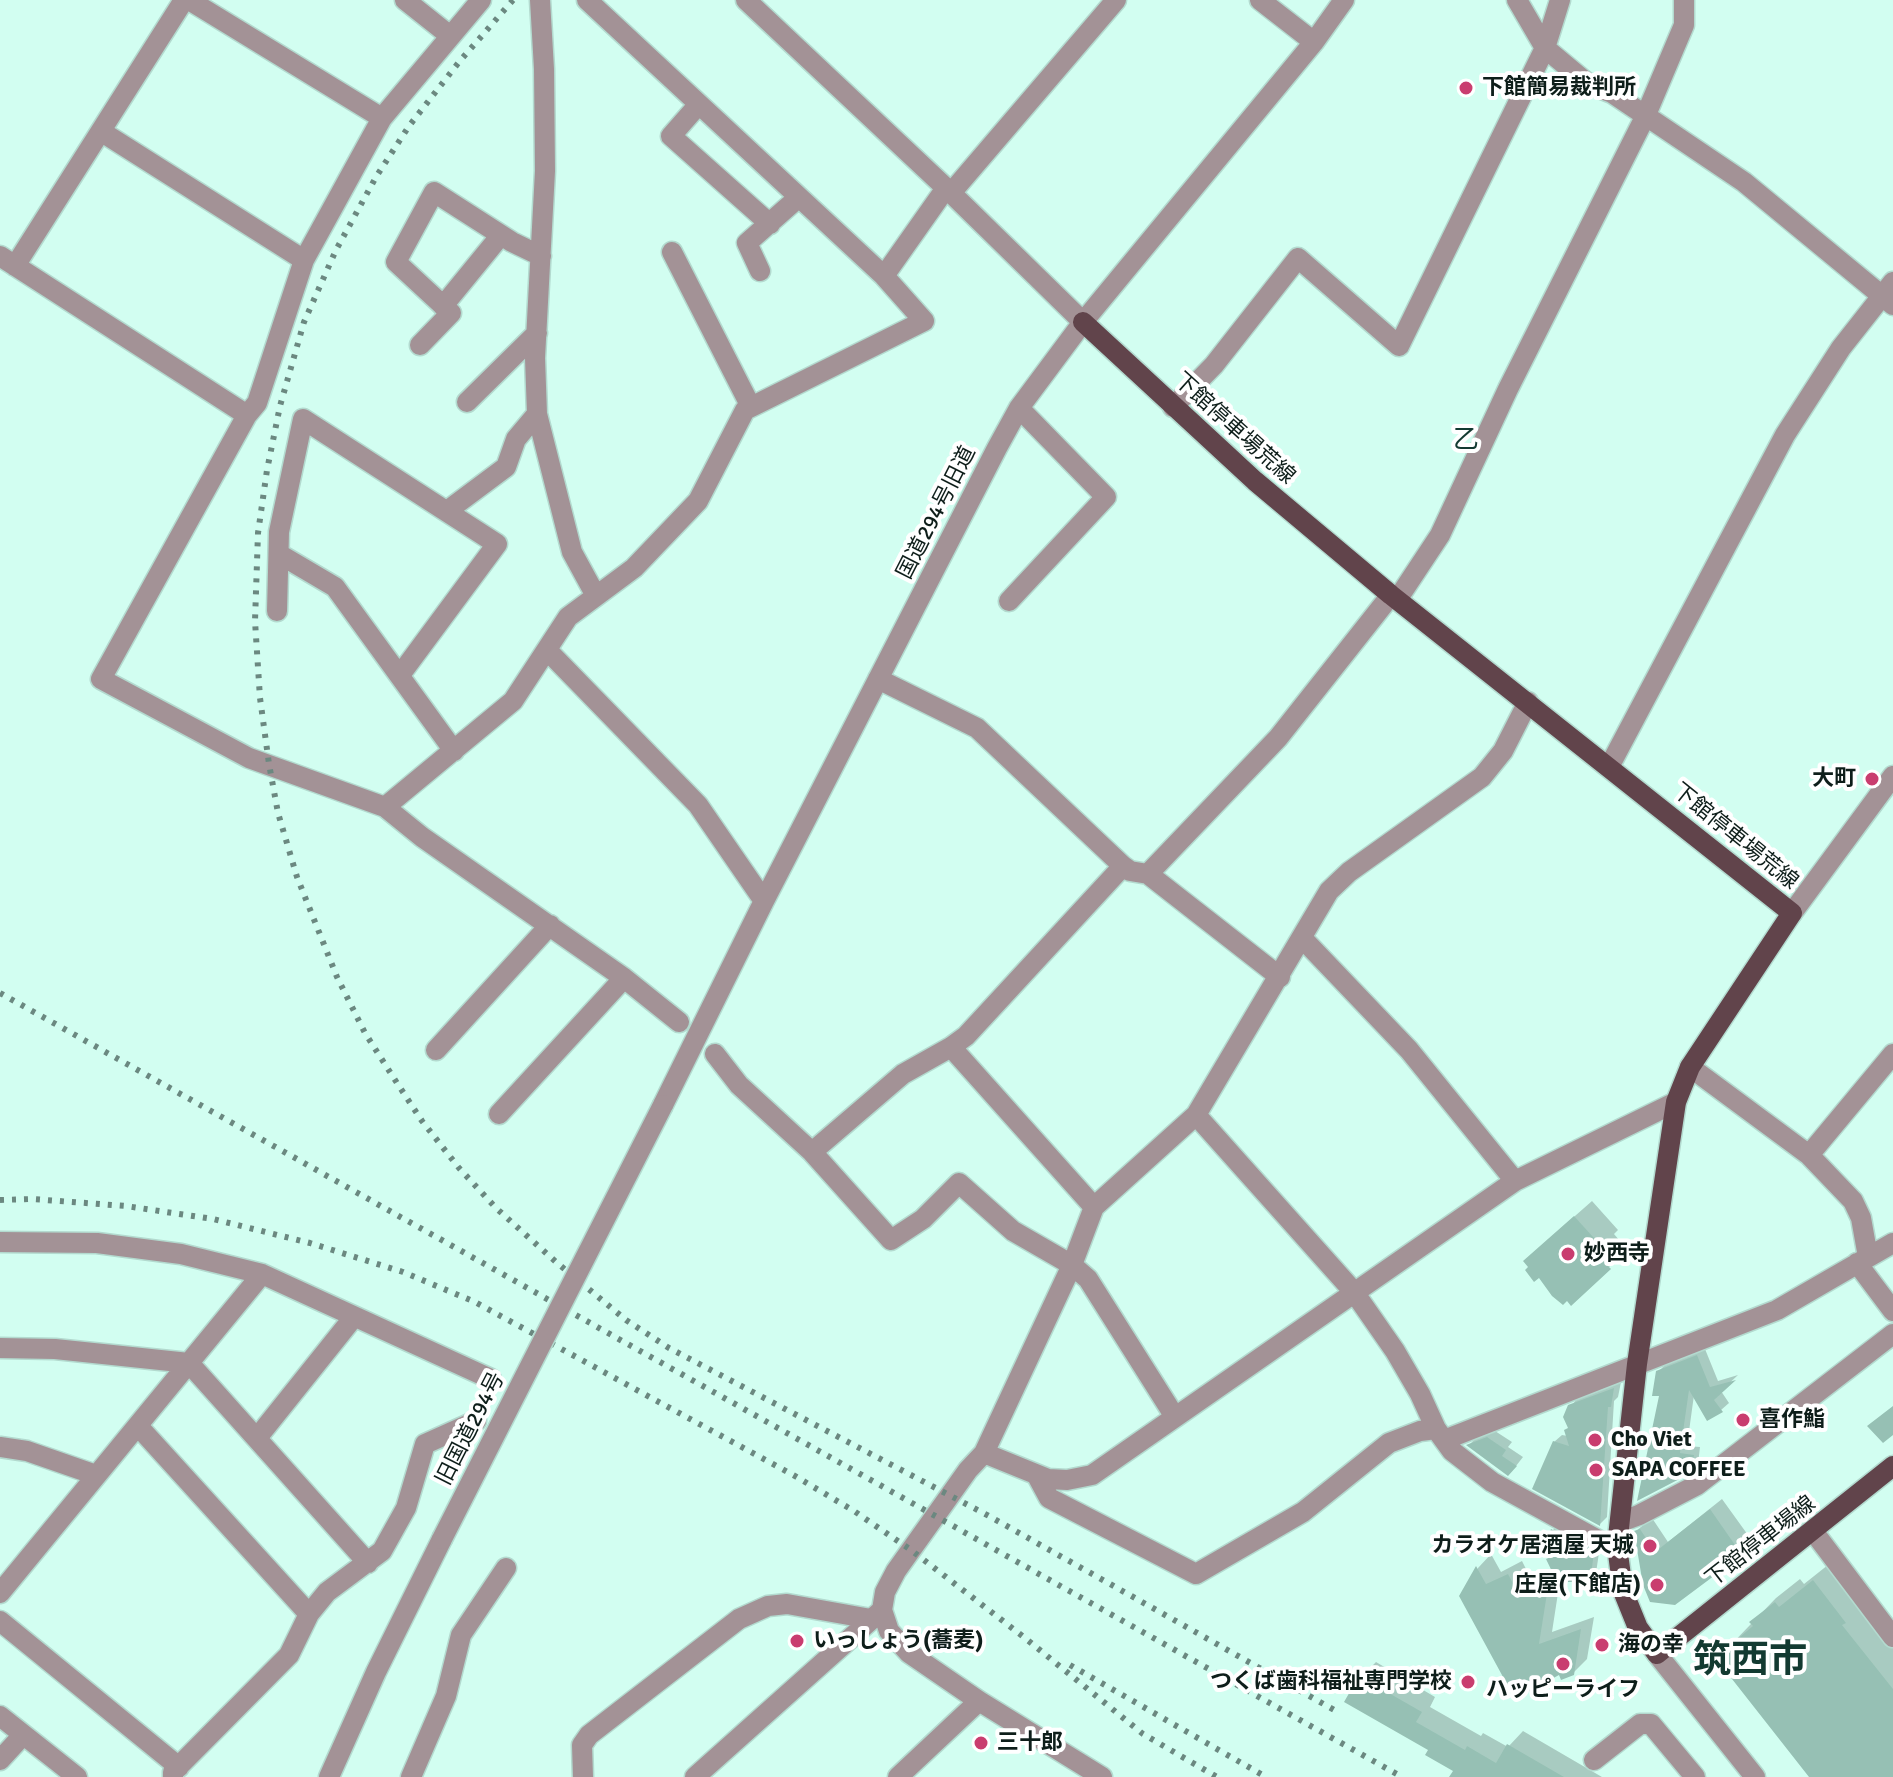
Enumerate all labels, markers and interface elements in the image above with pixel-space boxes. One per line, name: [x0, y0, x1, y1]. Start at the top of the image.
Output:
place label: 下館簡易裁判所: [1482, 75, 1636, 101]
marker: 下館簡易裁判所: [1457, 79, 1475, 97]
street label: 下館停車場荒線: [1168, 368, 1300, 490]
district label: 乙: [1453, 425, 1479, 457]
street label: 国道294号旧道: [892, 442, 982, 584]
place label: 大町: [1812, 766, 1856, 792]
marker: 大町: [1863, 770, 1881, 788]
street label: 下館停車場荒線: [1667, 778, 1803, 896]
place label: 妙西寺: [1584, 1241, 1650, 1267]
marker: 妙西寺: [1559, 1245, 1577, 1263]
street label: 旧国道294号: [431, 1368, 511, 1490]
place label: 喜作鮨: [1759, 1407, 1825, 1433]
marker: 喜作鮨: [1734, 1411, 1752, 1429]
place label: Cho Viet: [1611, 1427, 1692, 1453]
marker: Cho Viet: [1586, 1431, 1604, 1449]
place label: SAPA COFFEE: [1612, 1457, 1745, 1483]
marker: SAPA COFFEE: [1587, 1461, 1605, 1479]
street label: 下館停車場線: [1701, 1491, 1821, 1593]
place label: カラオケ居酒屋 天城: [1431, 1533, 1634, 1559]
marker: カラオケ居酒屋 天城: [1641, 1537, 1659, 1555]
place label: 庄屋(下館店): [1515, 1572, 1641, 1598]
marker: 庄屋(下館店): [1648, 1576, 1666, 1594]
place label: いっしょう(蕎麦): [813, 1628, 983, 1654]
marker: いっしょう(蕎麦): [788, 1632, 806, 1650]
place label: 海の幸: [1618, 1632, 1684, 1658]
marker: 海の幸: [1593, 1636, 1611, 1654]
district label: 筑西市: [1693, 1639, 1807, 1685]
marker: ハッピーライフ: [1554, 1655, 1572, 1673]
place label: つくば歯科福祉専門学校: [1210, 1669, 1452, 1695]
marker: つくば歯科福祉専門学校: [1459, 1673, 1477, 1691]
place label: ハッピーライフ: [1486, 1677, 1640, 1703]
place label: 三十郎: [997, 1730, 1063, 1756]
marker: 三十郎: [972, 1734, 990, 1752]

